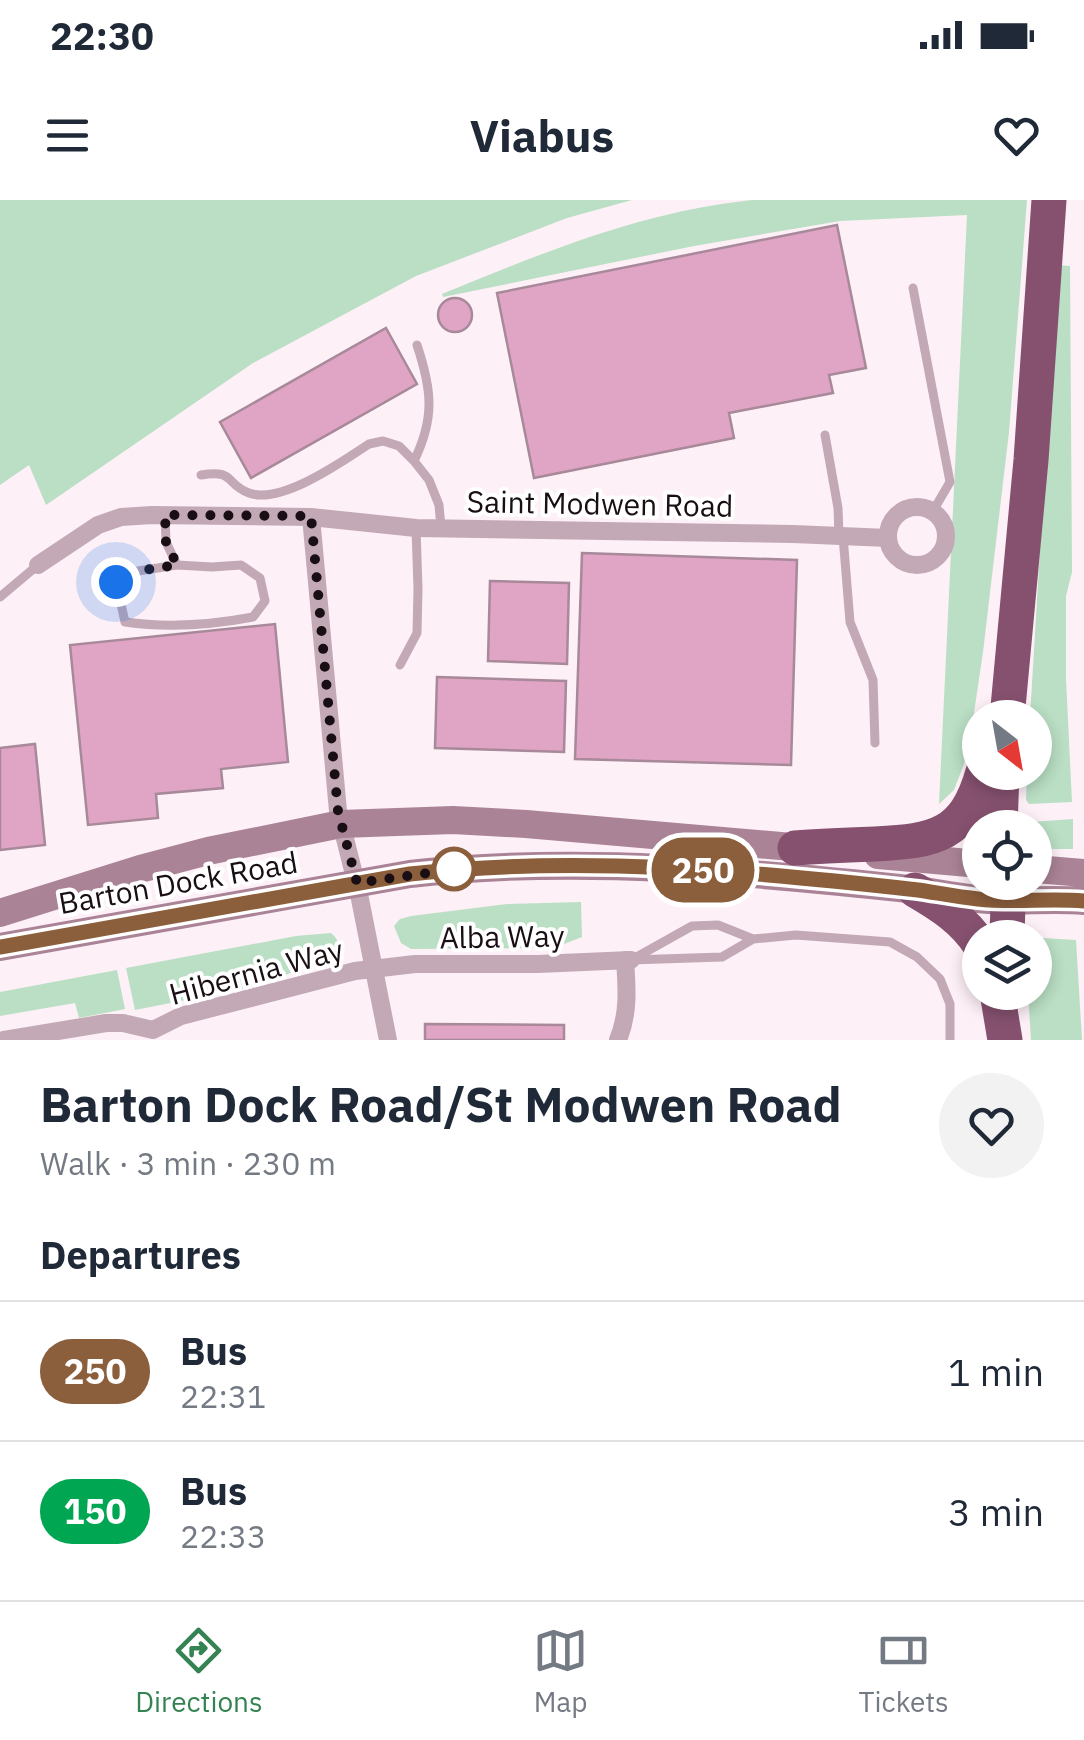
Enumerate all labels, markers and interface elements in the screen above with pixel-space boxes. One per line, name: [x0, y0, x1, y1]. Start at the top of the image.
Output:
text: 22:30: [50, 11, 154, 60]
text: Viabus: [470, 106, 614, 164]
icon: menu: [40, 108, 95, 163]
icon: heart: [989, 108, 1044, 163]
street label: Saint Modwen Road: [466, 481, 734, 525]
your location: [91, 557, 141, 607]
north arrow: [962, 700, 1052, 790]
map controls: [962, 700, 1052, 1010]
button: locate: [962, 810, 1052, 900]
line badge: 250: [646, 838, 760, 902]
street label: Barton Dock Road: [55, 842, 301, 922]
text: 250: [671, 847, 735, 893]
unlabelled marker: [433, 848, 475, 890]
street label: Alba Way: [439, 915, 565, 957]
button: layers: [962, 920, 1052, 1010]
street label: Hibernia Way: [165, 929, 347, 1013]
text: Barton Dock Road/St Modwen Road: [40, 1073, 842, 1135]
button: heart: [939, 1073, 1044, 1178]
text: Walk · 3 min · 230 m: [40, 1142, 336, 1184]
text: Departures: [40, 1230, 241, 1279]
text: Bus: [180, 1326, 247, 1375]
text: 1 min: [948, 1347, 1044, 1396]
text: 250: [63, 1348, 127, 1394]
text: 22:31: [180, 1375, 266, 1417]
text: Bus: [180, 1466, 247, 1515]
text: 3 min: [948, 1487, 1044, 1536]
text: 150: [63, 1488, 127, 1534]
text: 22:33: [180, 1515, 266, 1557]
tab: Directions: [135, 1623, 263, 1720]
tab: Map: [533, 1623, 588, 1720]
tab: Tickets: [859, 1623, 949, 1720]

